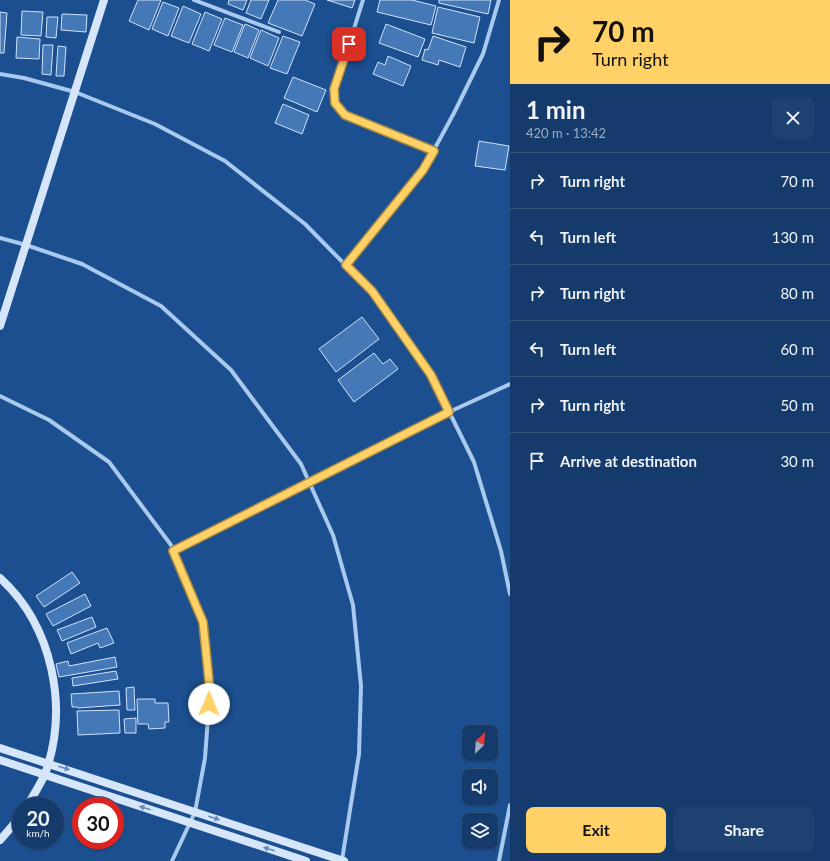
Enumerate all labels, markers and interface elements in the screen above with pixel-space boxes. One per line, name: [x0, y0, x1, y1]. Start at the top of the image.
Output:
text: 70 m: [592, 14, 655, 48]
icon: right: [526, 16, 578, 68]
pin: [332, 27, 366, 61]
icon: arrive: [338, 33, 360, 55]
text: Turn right: [592, 48, 669, 70]
text: 1 min: [526, 95, 586, 124]
button: close: [772, 97, 814, 139]
text: 420 m · 13:42: [526, 125, 606, 141]
icon: right: [526, 170, 548, 192]
text: Turn right: [560, 172, 625, 190]
text: 70 m: [780, 172, 814, 190]
icon: left: [526, 226, 548, 248]
text: Turn left: [560, 228, 616, 246]
text: 130 m: [772, 228, 814, 246]
icon: right: [526, 282, 548, 304]
text: Turn right: [560, 284, 625, 302]
text: 80 m: [780, 284, 814, 302]
icon: left: [526, 338, 548, 360]
text: Turn left: [560, 340, 616, 358]
text: 60 m: [780, 340, 814, 358]
icon: right: [526, 394, 548, 416]
text: Turn right: [560, 396, 625, 414]
text: 50 m: [780, 396, 814, 414]
icon: arrive: [526, 450, 548, 472]
text: Arrive at destination: [560, 452, 697, 470]
text: 30 m: [780, 452, 814, 470]
position arrow: [188, 683, 230, 725]
north arrow: [462, 725, 498, 761]
map controls: [462, 725, 498, 849]
one-way arrow: [58, 766, 70, 772]
button: sound: [462, 769, 498, 805]
speed limit sign: 30: [72, 797, 124, 849]
one-way arrow: [139, 805, 151, 811]
text: 20: [26, 806, 50, 830]
button: Exit: [526, 807, 666, 853]
button: Share: [674, 807, 814, 853]
button: layers: [462, 813, 498, 849]
one-way arrow: [208, 815, 220, 821]
text: km/h: [26, 827, 50, 839]
one-way arrow: [262, 846, 274, 852]

